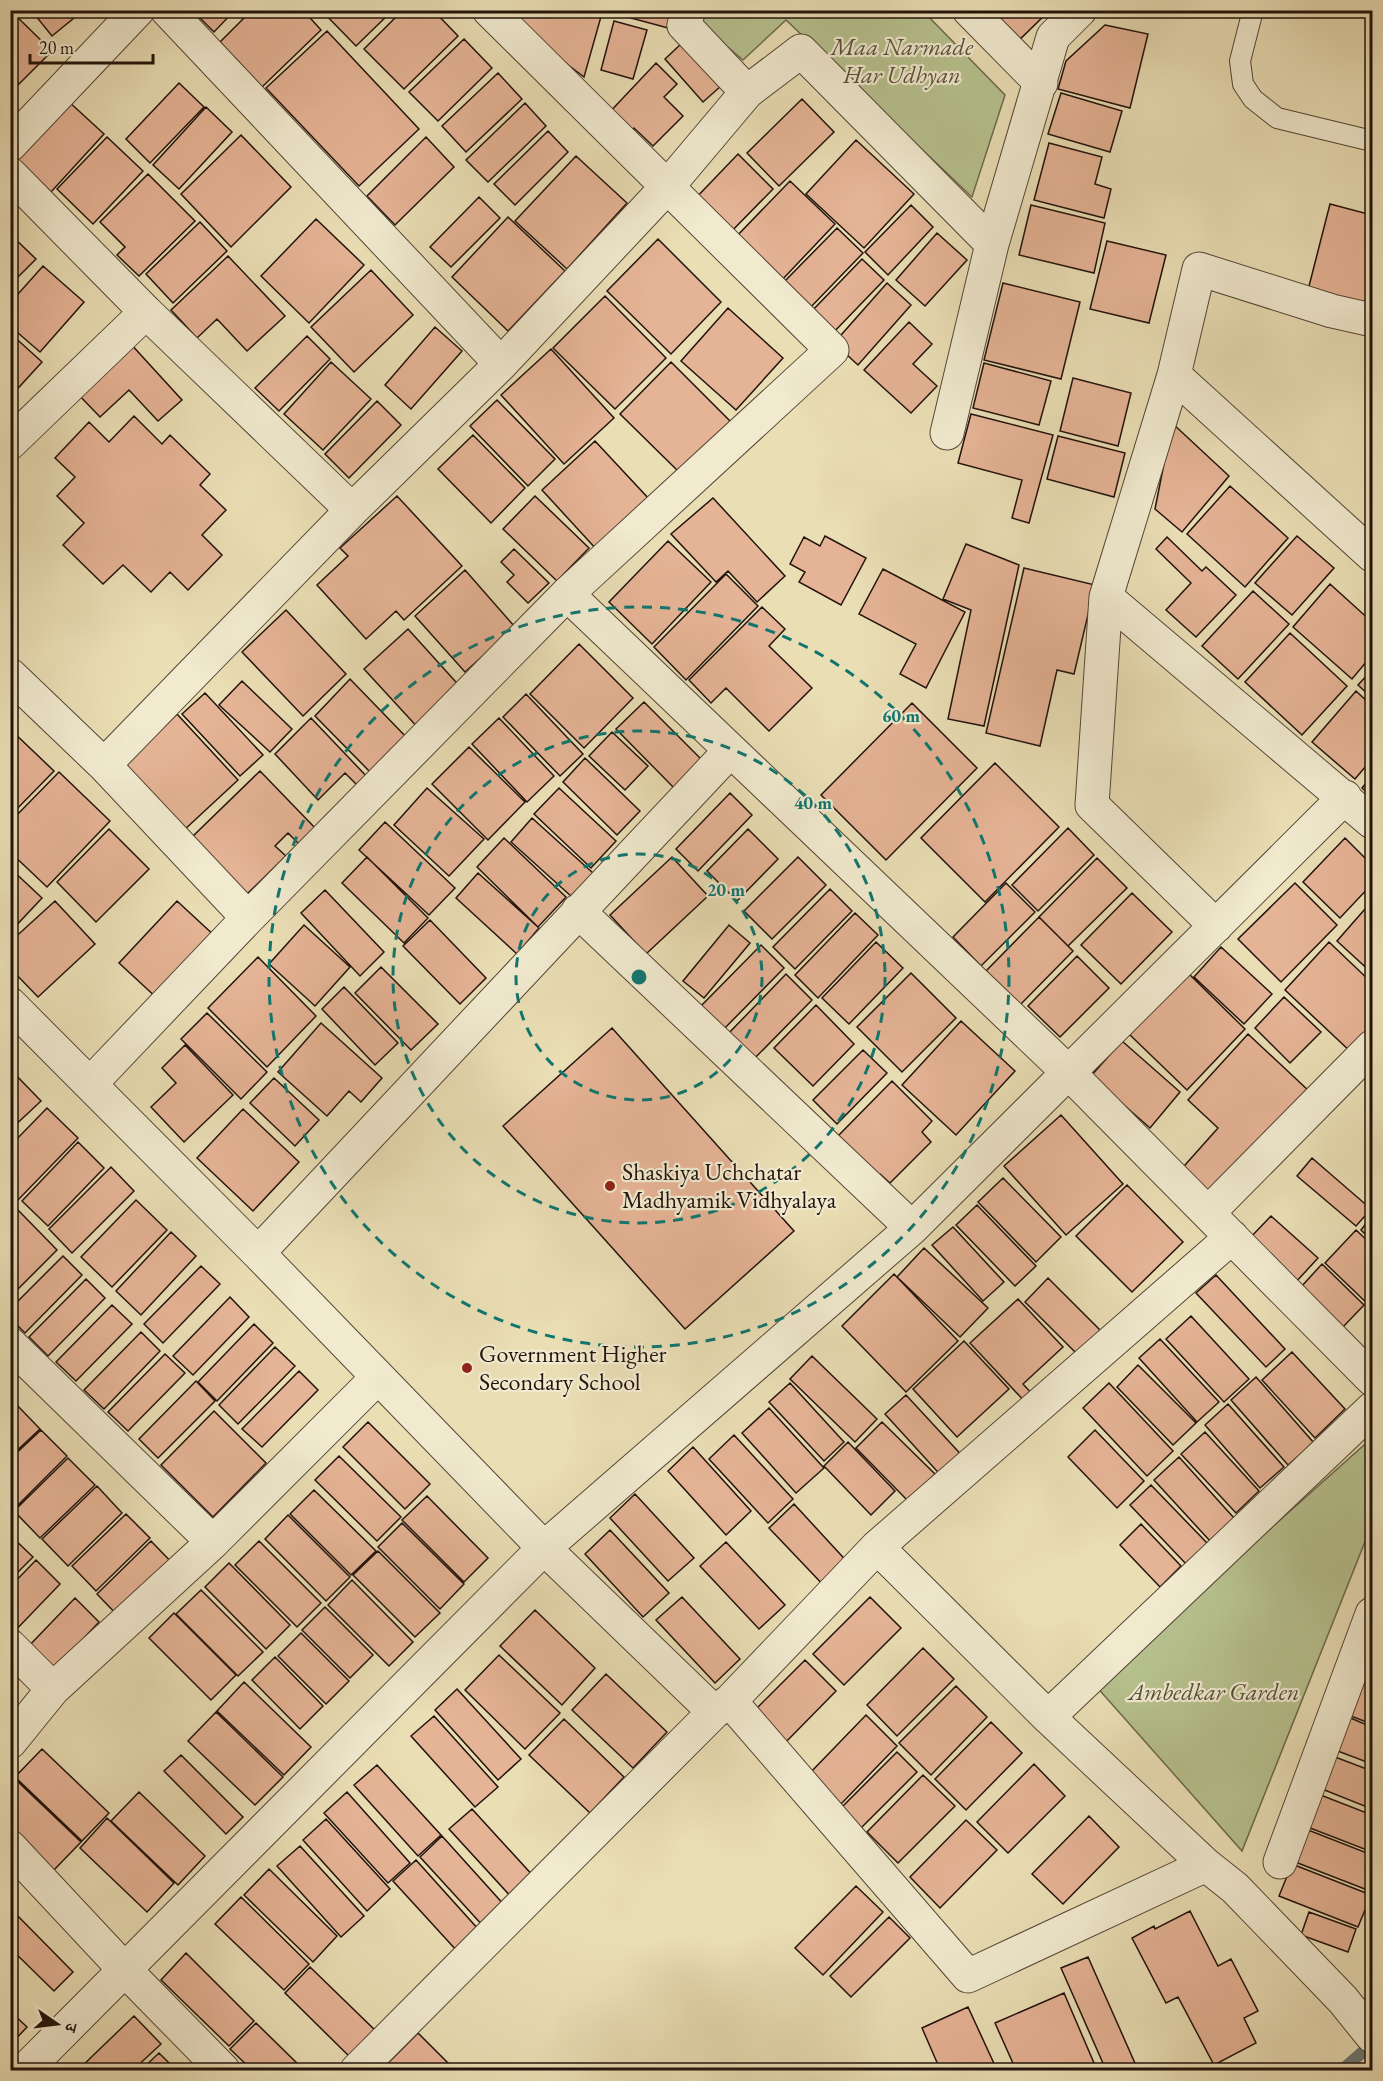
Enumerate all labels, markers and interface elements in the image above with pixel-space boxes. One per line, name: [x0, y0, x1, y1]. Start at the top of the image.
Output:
scale bar: [30, 27, 153, 65]
park label: Maa Narmade Har Udhyan: [829, 31, 974, 90]
text: 20 m: [39, 36, 74, 59]
text: 60 m: [882, 704, 920, 727]
text: 40 m: [794, 791, 832, 814]
text: 20 m: [707, 878, 745, 901]
centre of rings: [629, 967, 649, 987]
place label: Shaskiya Uchchatar Madhyamik Vidhyalaya: [622, 1156, 837, 1215]
marker: Shaskiya Uchchatar Madhyamik Vidhyalaya: [603, 1179, 617, 1193]
place label: Government Higher Secondary School: [479, 1338, 667, 1397]
marker: Government Higher Secondary School: [460, 1361, 474, 1375]
park label: Ambedkar Garden: [1127, 1676, 1299, 1707]
north arrow: [27, 1994, 87, 2054]
text: उ: [59, 2020, 82, 2036]

